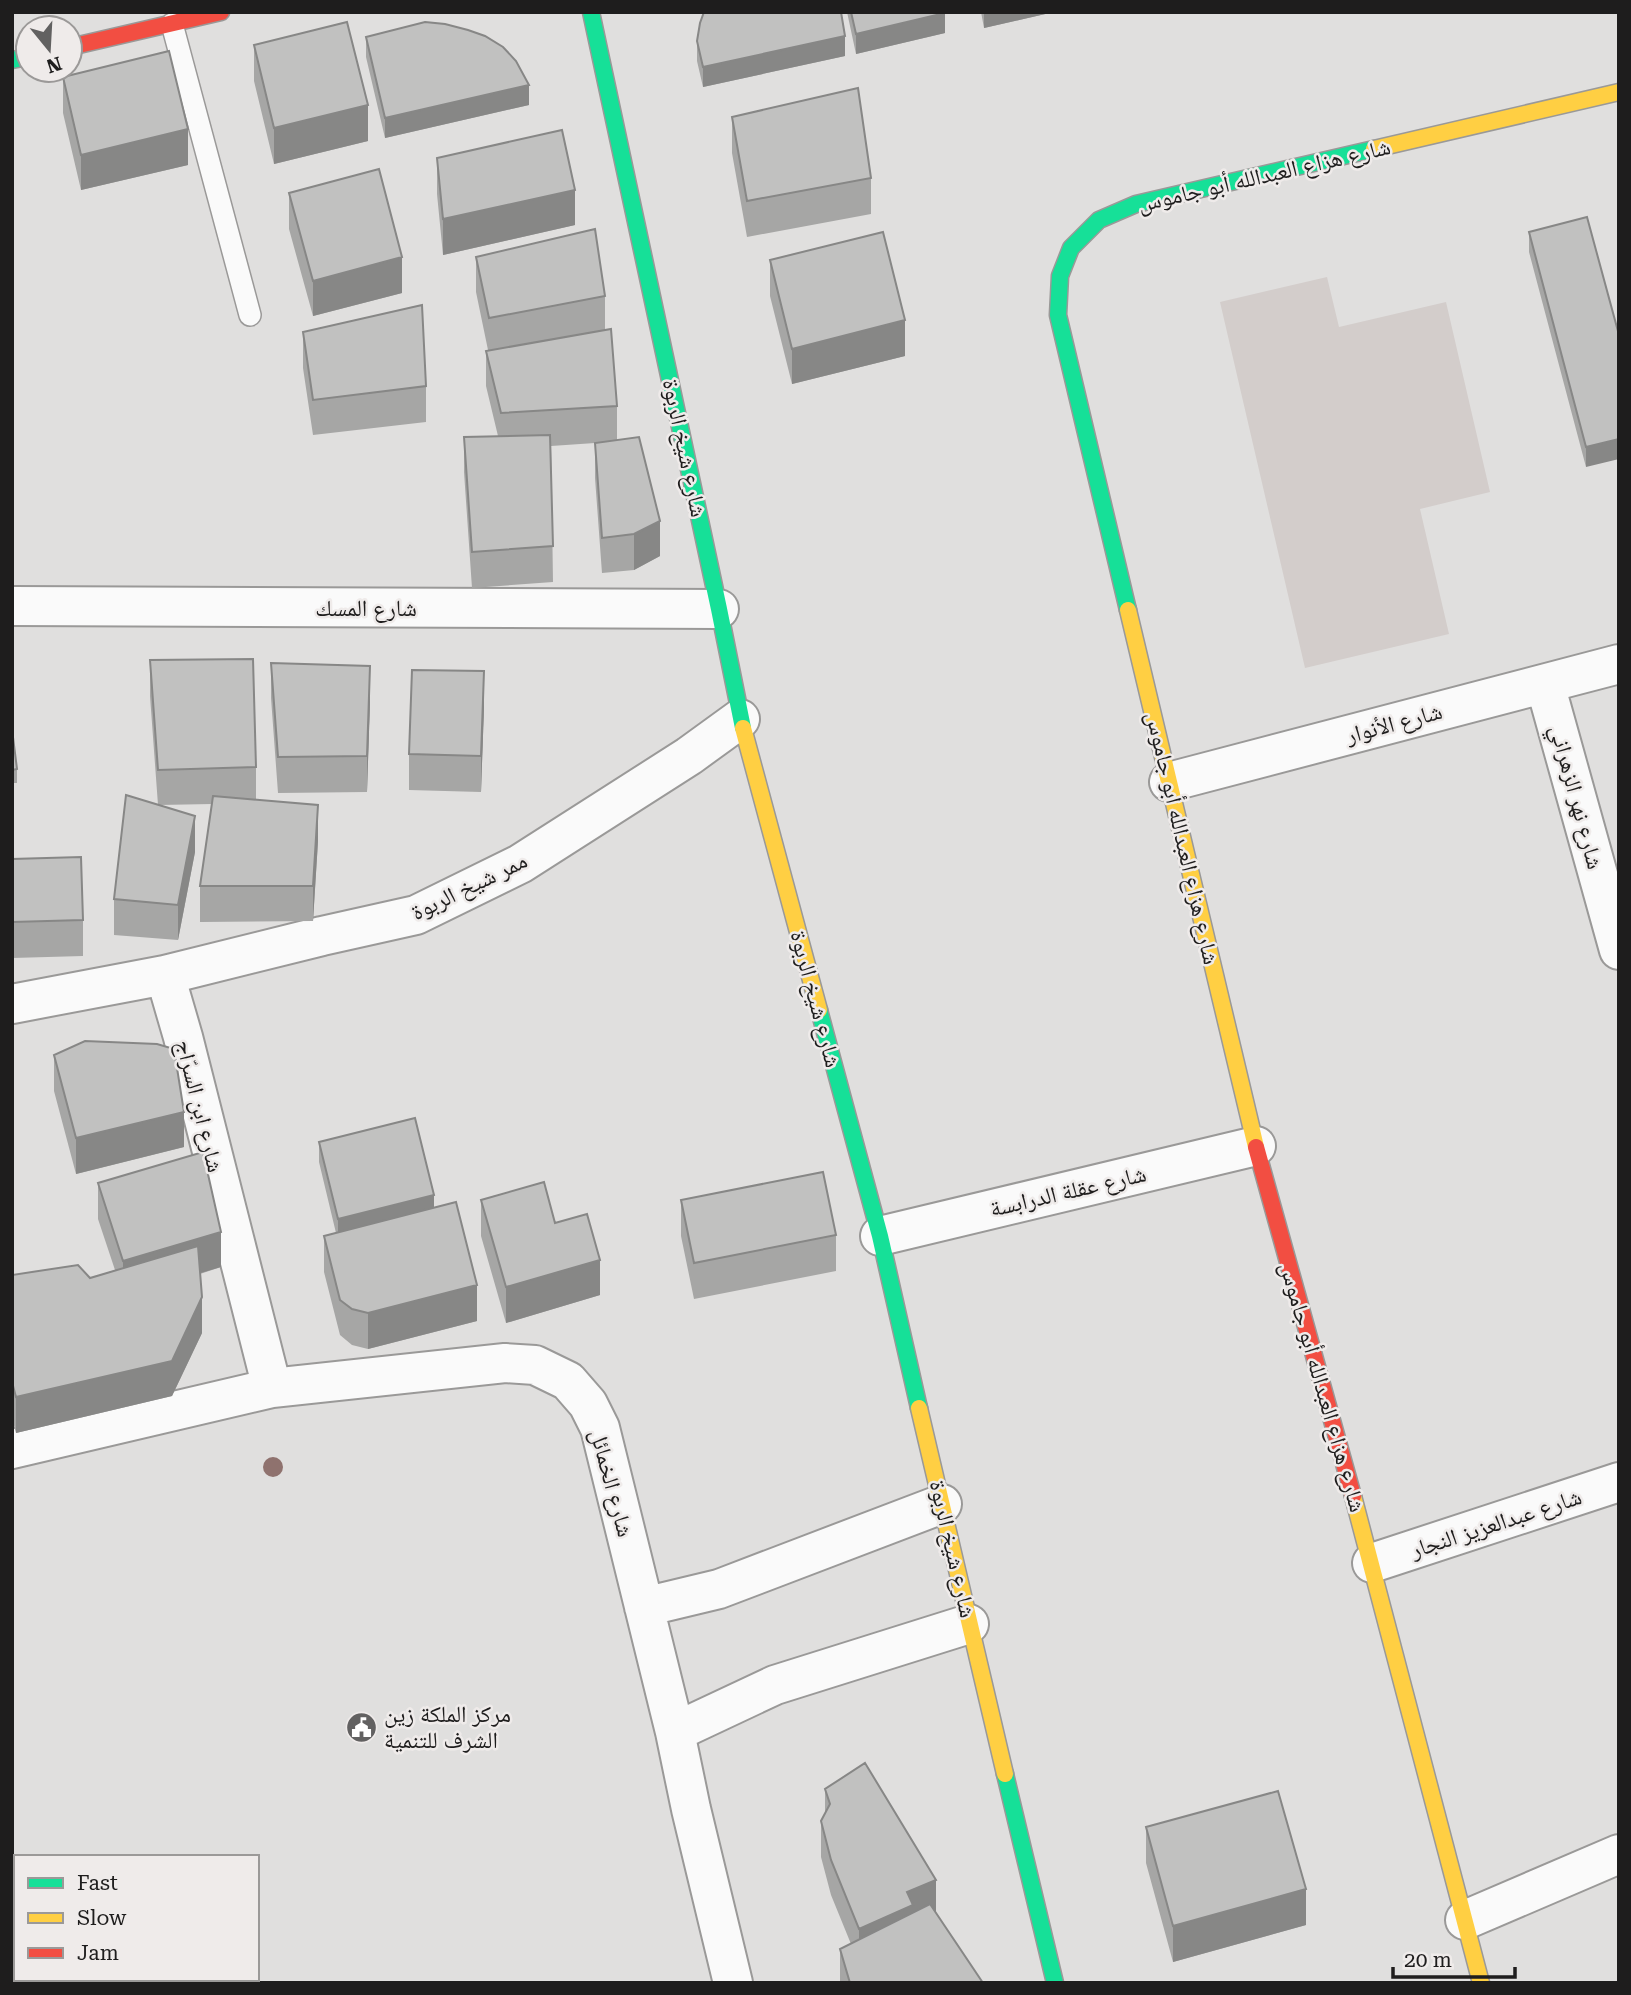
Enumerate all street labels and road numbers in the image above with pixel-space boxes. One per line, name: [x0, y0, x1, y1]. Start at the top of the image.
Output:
street label: شارع هزاع العبدالله أبو جاموس: [1135, 133, 1393, 219]
street label: شارع شيخ الربوة: [656, 377, 712, 520]
street label: شارع المسك: [315, 595, 417, 623]
street label: شارع الأنوار: [1342, 698, 1445, 750]
street label: شارع هزاع العبدالله أبو جاموس: [1139, 709, 1225, 967]
street label: شارع نهر الزهراني: [1540, 722, 1609, 873]
street label: ممر شيخ الربوة: [407, 847, 532, 927]
street label: شارع شيخ الربوة: [783, 928, 847, 1071]
street label: شارع ابن السرّاج: [169, 1037, 229, 1175]
street label: شارع عقلة الدرابسة: [987, 1160, 1149, 1224]
street label: شارع هزاع العبدالله أبو جاموس: [1273, 1259, 1372, 1516]
street label: شارع الخمائل: [583, 1426, 639, 1540]
street label: شارع شيخ الربوة: [923, 1478, 981, 1621]
street label: شارع عبدالعزيز النجار: [1406, 1483, 1585, 1565]

